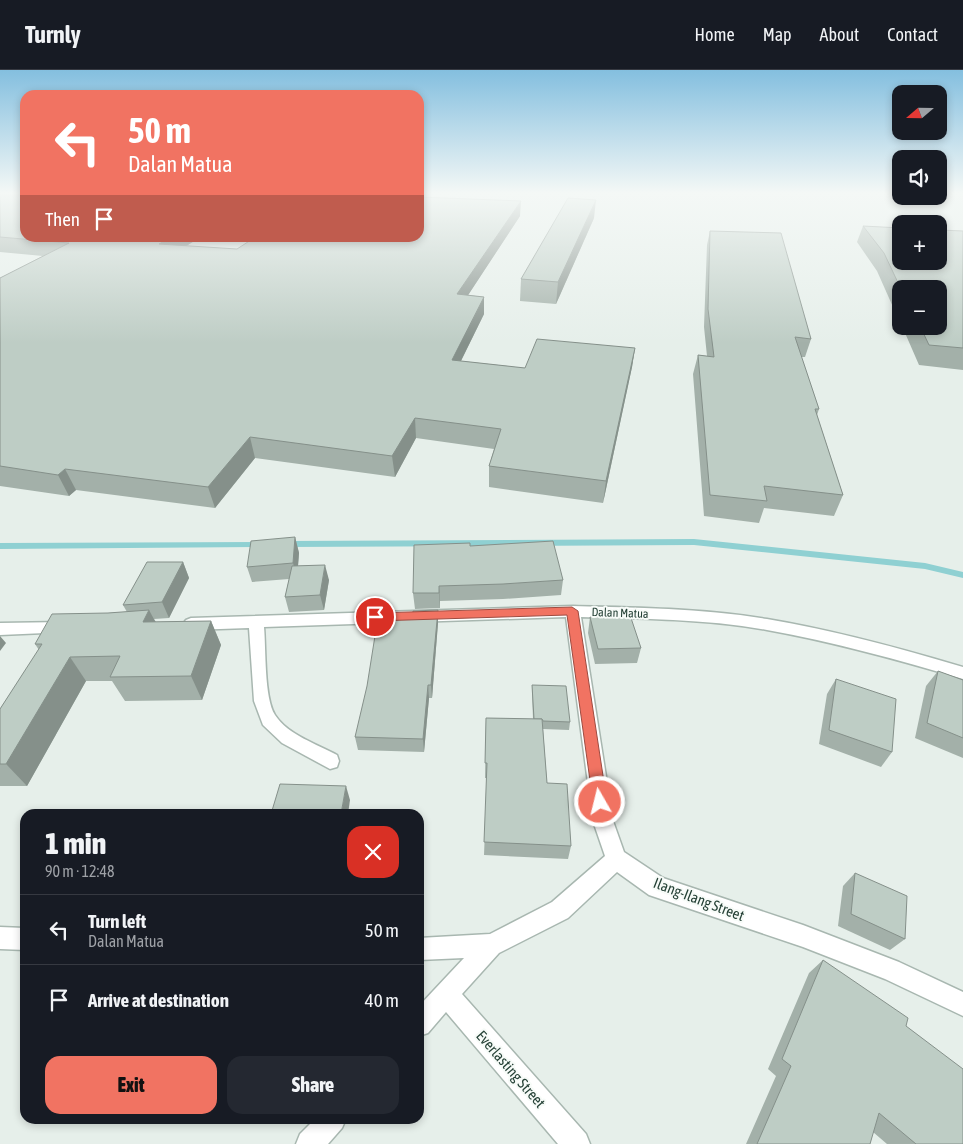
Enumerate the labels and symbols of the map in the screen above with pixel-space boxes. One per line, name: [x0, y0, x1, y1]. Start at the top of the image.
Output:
north arrow: [892, 85, 948, 140]
pin: [354, 596, 396, 638]
street label: Dalan Matua: [591, 605, 649, 621]
position arrow: [573, 775, 625, 827]
street label: Ilang-Ilang Street: [651, 874, 747, 924]
street label: Everlasting Street: [473, 1027, 549, 1111]

